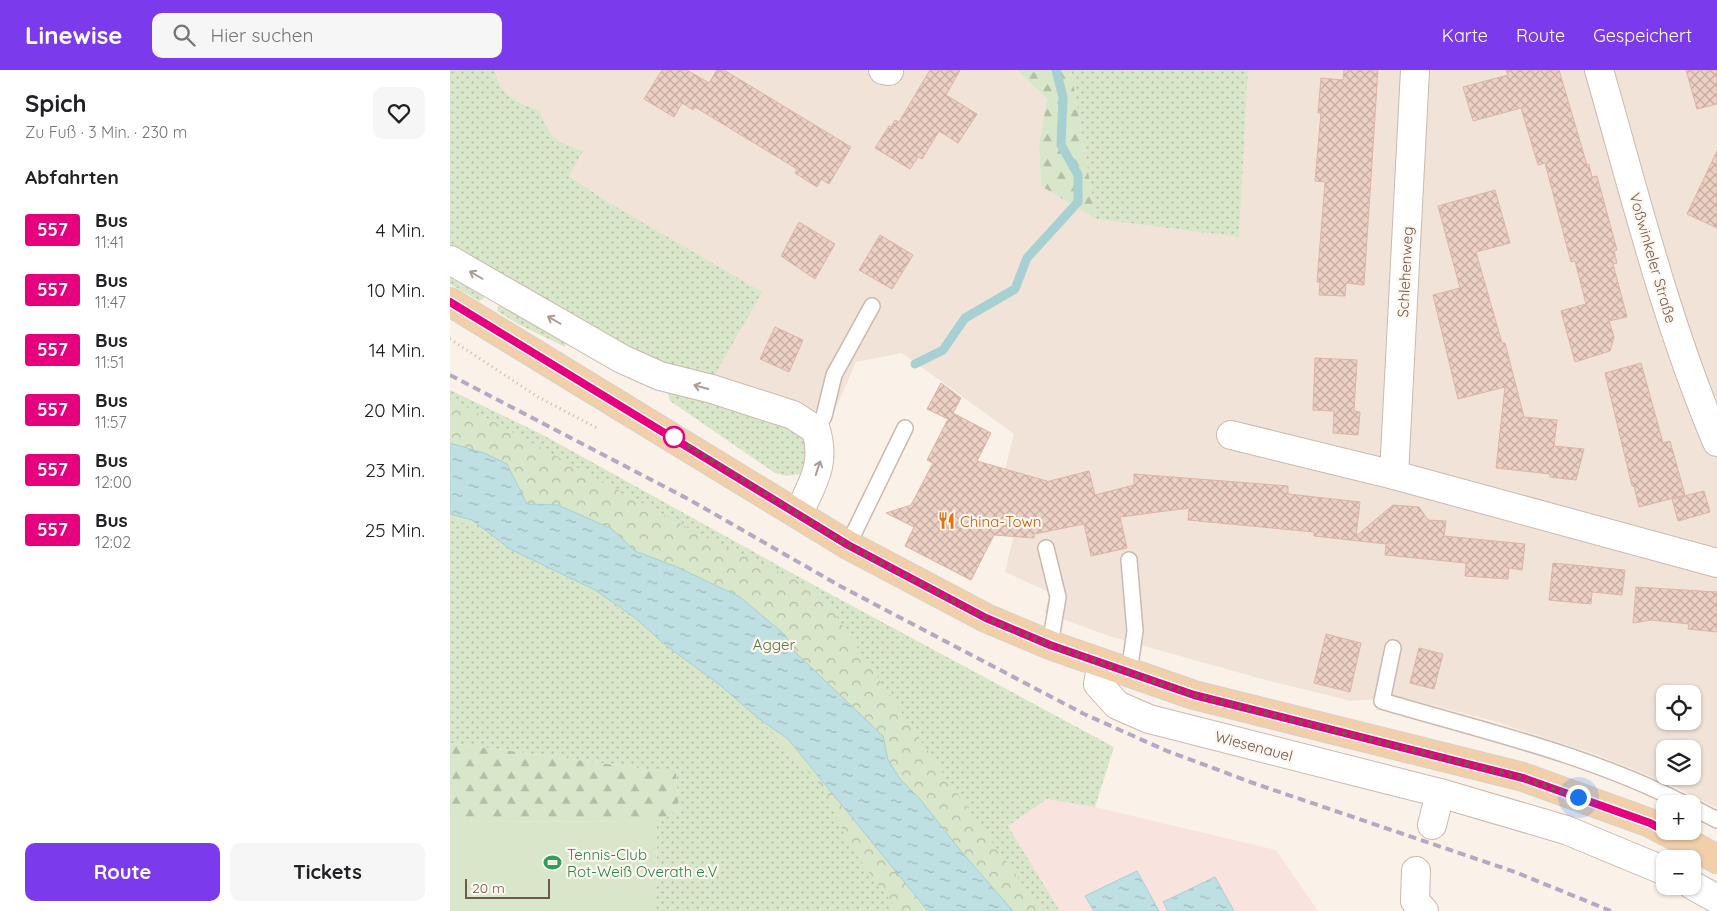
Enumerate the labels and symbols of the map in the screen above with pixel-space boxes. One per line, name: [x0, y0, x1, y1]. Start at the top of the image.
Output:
street label: Voßwinkeler Straße: [1625, 191, 1681, 325]
street label: Schlehenweg: [1393, 226, 1417, 318]
one-way arrow: [469, 270, 484, 280]
one-way arrow: [547, 315, 562, 325]
one-way arrow: [694, 381, 710, 391]
unlabelled marker: [663, 426, 685, 448]
one-way arrow: [813, 460, 823, 476]
restaurant icon: China-Town: [936, 511, 956, 531]
place label: China-Town: [960, 512, 1041, 531]
park label: Agger: [753, 635, 795, 654]
street label: Wiesenauel: [1213, 727, 1295, 765]
your location: [1566, 785, 1591, 810]
place label: Tennis-Club Rot-Weiß Overath e.V: [567, 845, 718, 881]
sports icon: Tennis-Club Rot-Weiß Overath e.V: [543, 853, 563, 873]
scale bar: [465, 876, 550, 899]

